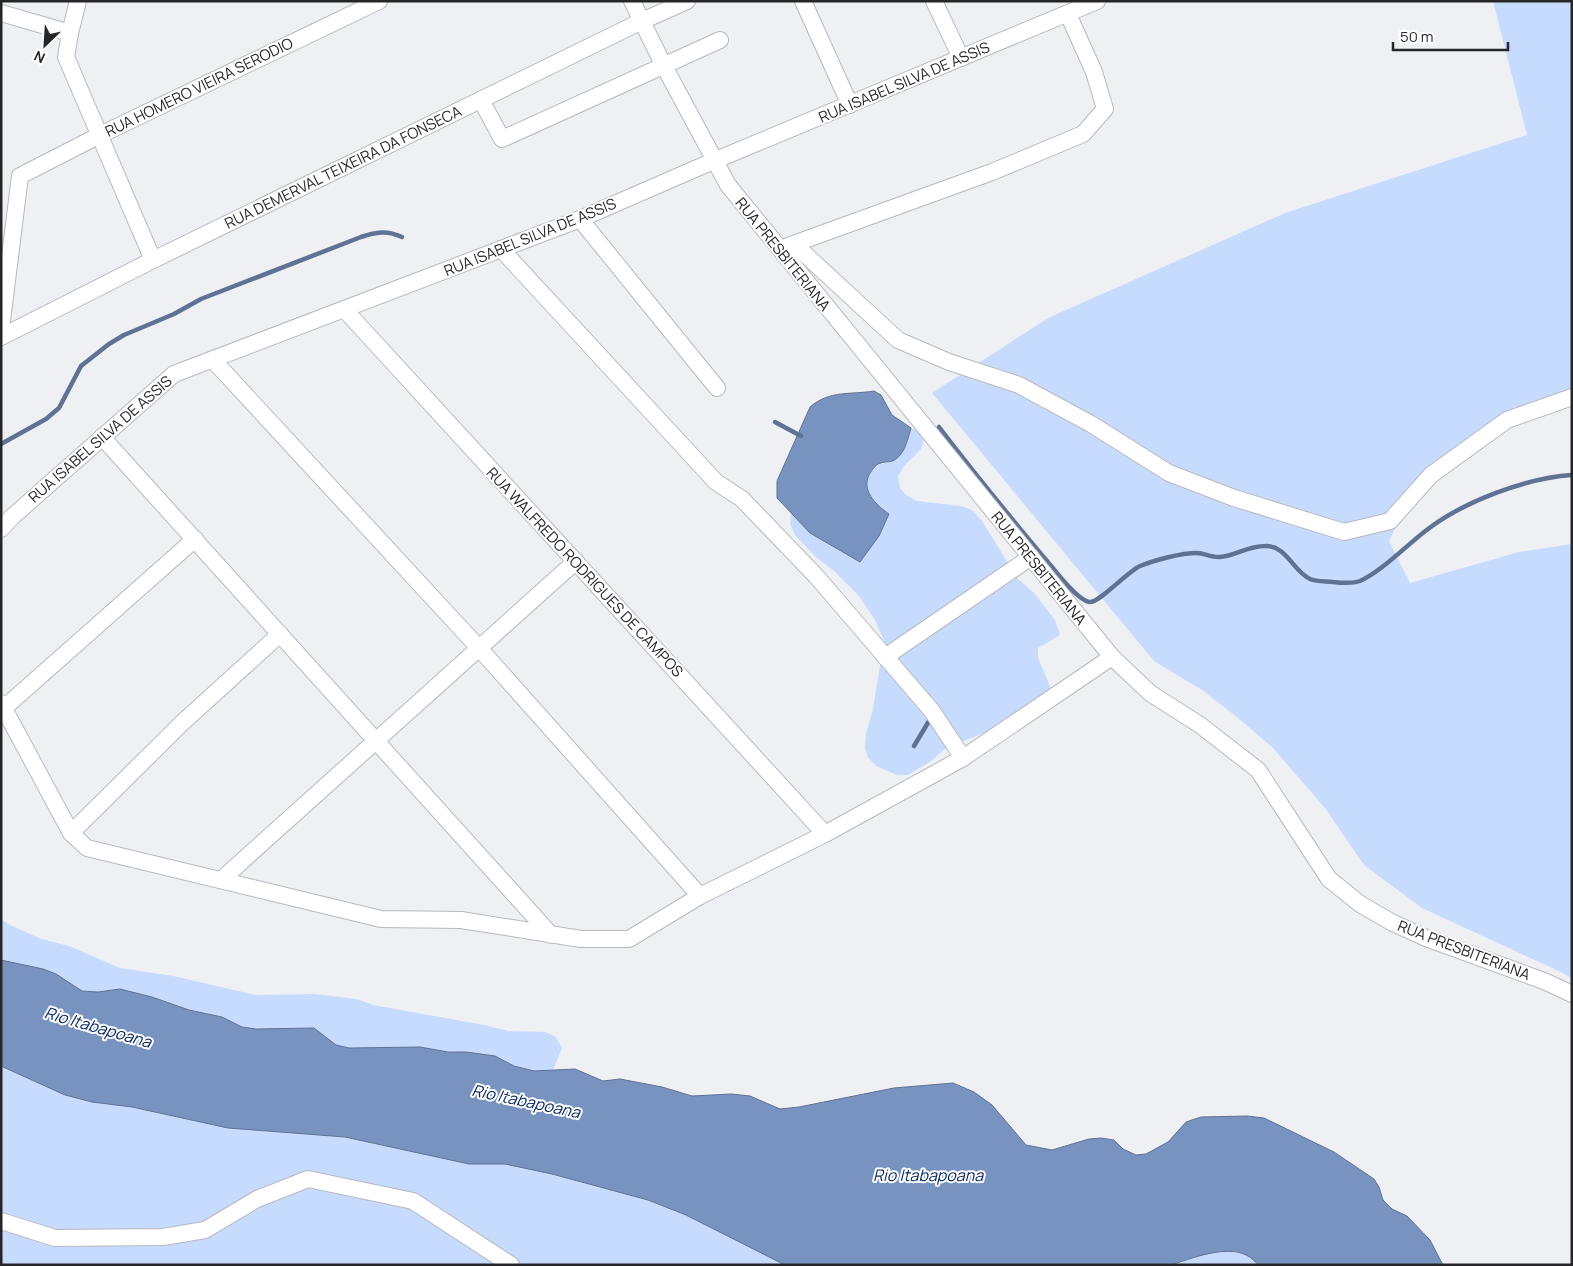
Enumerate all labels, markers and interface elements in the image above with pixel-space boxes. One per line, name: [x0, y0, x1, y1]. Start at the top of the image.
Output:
north arrow: [20, 20, 70, 70]
scale bar: [1393, 20, 1508, 52]
text: 50 m: [1400, 26, 1434, 47]
street label: RUA HOMERO VIEIRA SERODIO: [101, 32, 297, 142]
street label: RUA ISABEL SILVA DE ASSIS: [815, 36, 993, 128]
text: N: [31, 46, 48, 68]
street label: RUA DEMERVAL TEIXEIRA DA FONSECA: [221, 100, 465, 234]
street label: RUA ISABEL SILVA DE ASSIS: [441, 193, 619, 281]
street label: RUA PRESBITERIANA: [731, 193, 836, 316]
street label: RUA ISABEL SILVA DE ASSIS: [24, 371, 176, 507]
street label: RUA WALFREDO RODRIGUES DE CAMPOS: [482, 463, 688, 681]
street label: RUA PRESBITERIANA: [987, 507, 1092, 630]
street label: RUA PRESBITERIANA: [1395, 915, 1534, 985]
water label: Rio Itabapoana: [42, 1001, 155, 1053]
water label: Rio Itabapoana: [470, 1079, 583, 1123]
water label: Rio Itabapoana: [873, 1164, 984, 1186]

